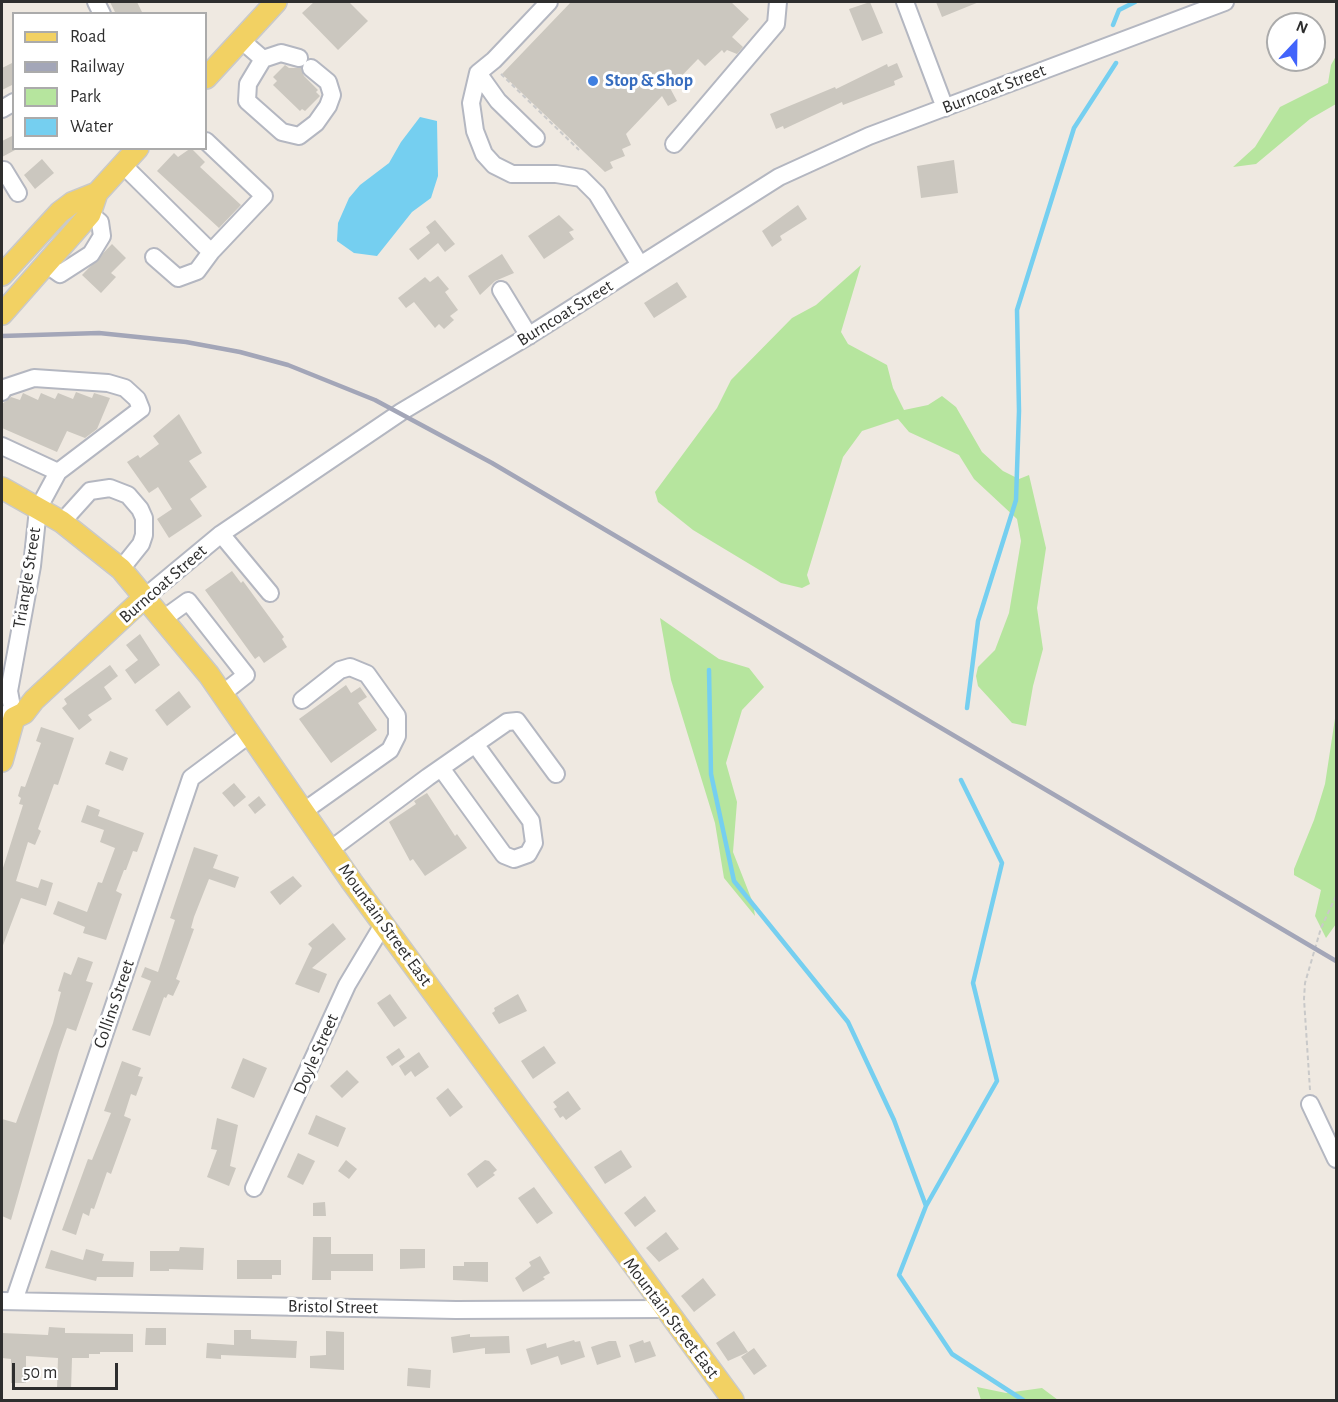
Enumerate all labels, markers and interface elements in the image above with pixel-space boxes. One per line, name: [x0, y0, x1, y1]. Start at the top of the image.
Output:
legend: [12, 12, 207, 150]
north arrow: [1266, 12, 1326, 72]
text: N: [1294, 18, 1310, 37]
text: Road: [70, 28, 106, 46]
text: Railway: [70, 58, 124, 76]
street label: Burncoat Street: [939, 59, 1049, 119]
place label: Stop & Shop: [605, 70, 693, 92]
marker: Stop & Shop: [586, 74, 600, 88]
text: Park: [70, 88, 101, 106]
text: Water: [70, 118, 113, 136]
street label: Burncoat Street: [513, 275, 617, 351]
street label: Triangle Street: [8, 526, 46, 630]
street label: Burncoat Street: [115, 540, 211, 628]
street label: Mountain Street East: [333, 860, 437, 990]
street label: Collins Street: [89, 957, 139, 1051]
street label: Doyle Street: [289, 1010, 343, 1098]
street label: Mountain Street East: [618, 1253, 724, 1383]
street label: Bristol Street: [288, 1295, 378, 1319]
scale bar: [15, 1351, 122, 1389]
text: 50 m: [23, 1364, 57, 1382]

